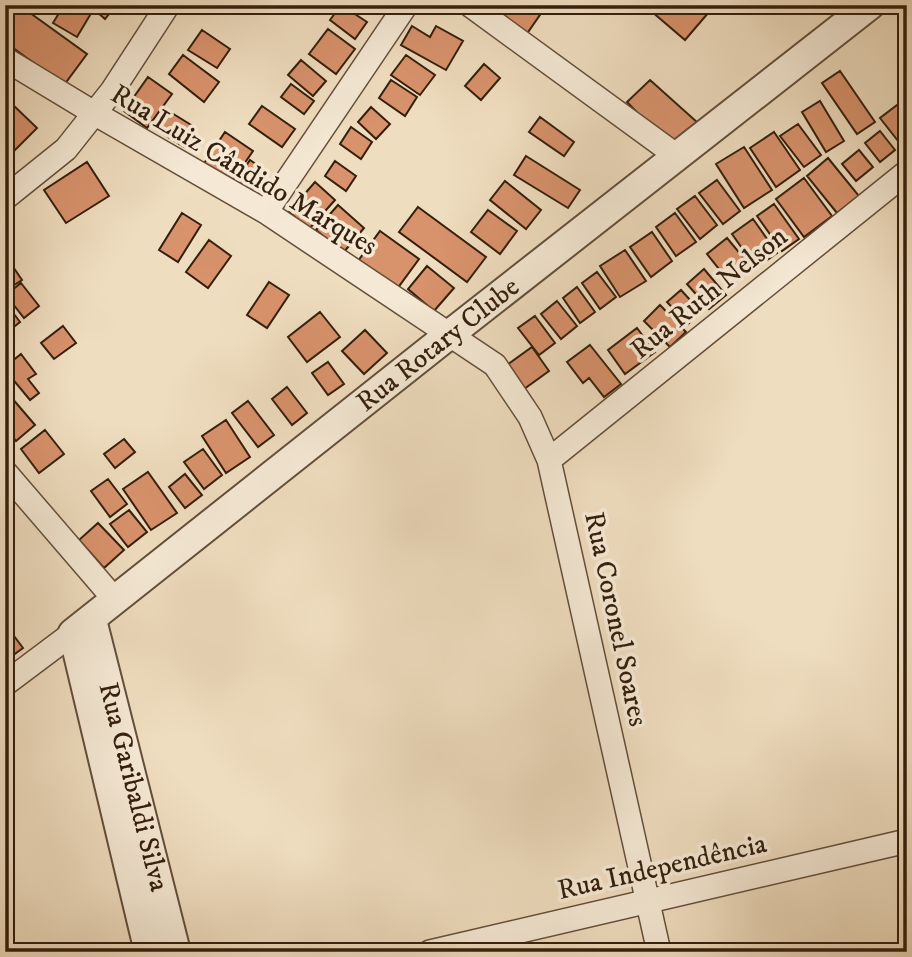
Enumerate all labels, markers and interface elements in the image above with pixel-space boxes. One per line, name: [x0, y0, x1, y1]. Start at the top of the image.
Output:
street label: Rua Luiz Cândido Marques: [104, 76, 384, 264]
street label: Rua Ruth Nelson: [623, 219, 795, 367]
street label: Rua Rotary Clube: [349, 269, 526, 419]
street label: Rua Coronel Soares: [576, 509, 656, 729]
street label: Rua Garibaldi Silva: [91, 679, 177, 895]
street label: Rua Independência: [554, 826, 770, 908]

